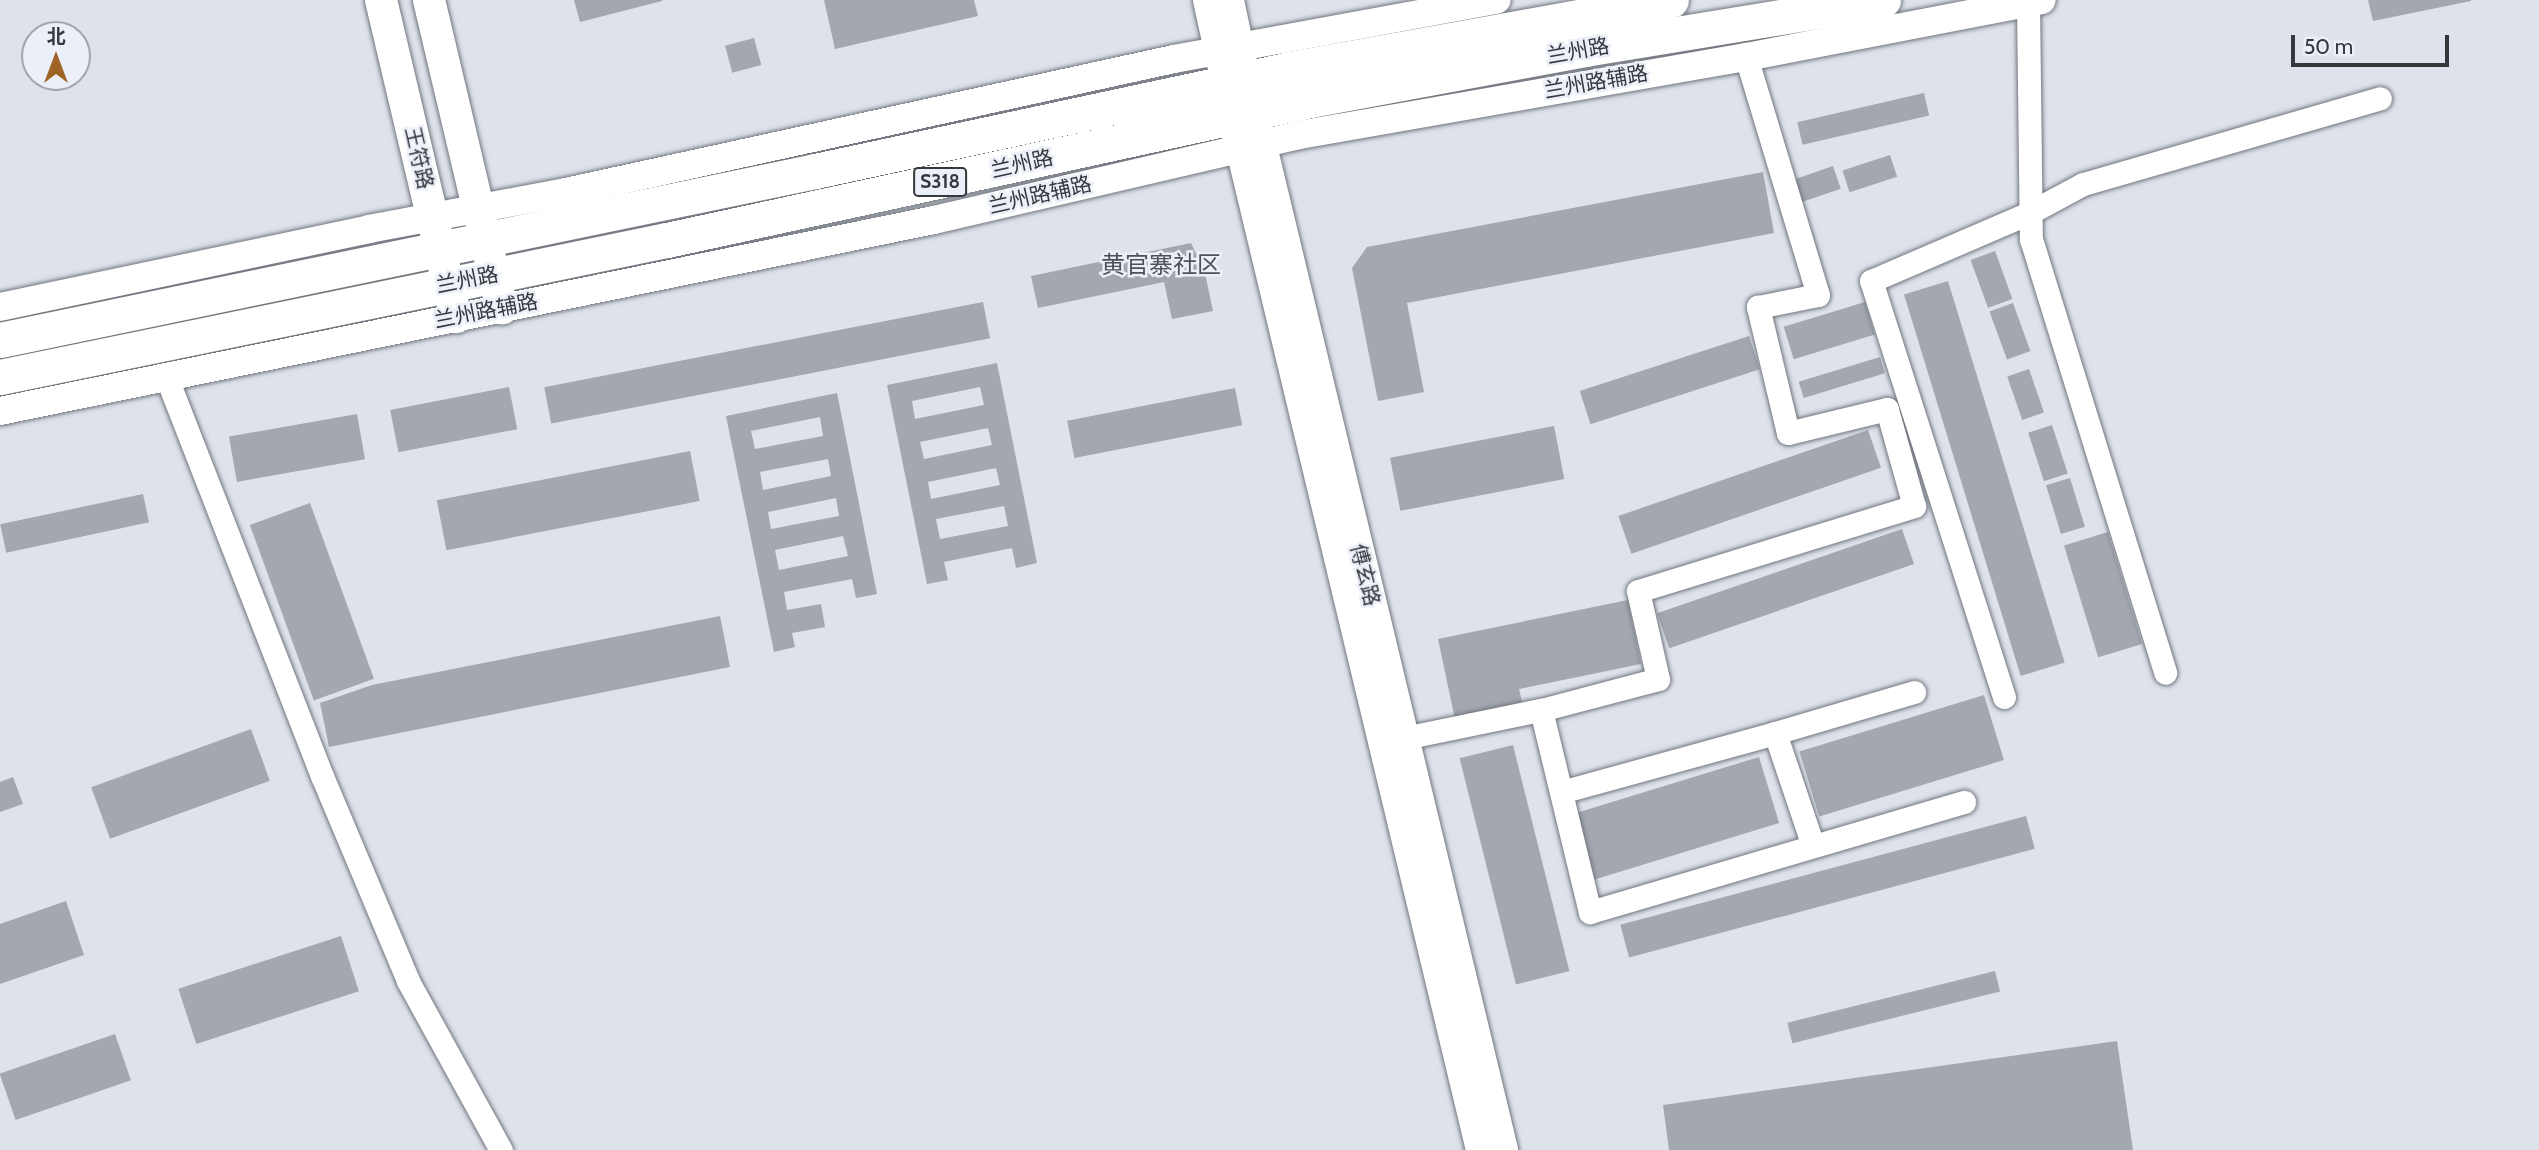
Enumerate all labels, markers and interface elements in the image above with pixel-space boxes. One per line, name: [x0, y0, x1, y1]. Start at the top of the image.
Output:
north arrow: [21, 21, 91, 91]
scale bar: [2294, 21, 2452, 65]
text: 北: [46, 25, 66, 48]
street label: 兰州路: [1545, 33, 1611, 69]
text: 50 m: [2304, 34, 2353, 59]
street label: 兰州路辅路: [1542, 60, 1650, 104]
street label: 王符路: [400, 124, 438, 192]
street label: 兰州路: [988, 145, 1056, 183]
road number: S318: [912, 166, 968, 198]
street label: 兰州路辅路: [986, 171, 1094, 219]
district label: 黄官寨社区: [1101, 251, 1221, 279]
street label: 兰州路: [434, 262, 500, 298]
street label: 兰州路辅路: [432, 289, 540, 333]
street label: 傅玄路: [1345, 541, 1385, 609]

